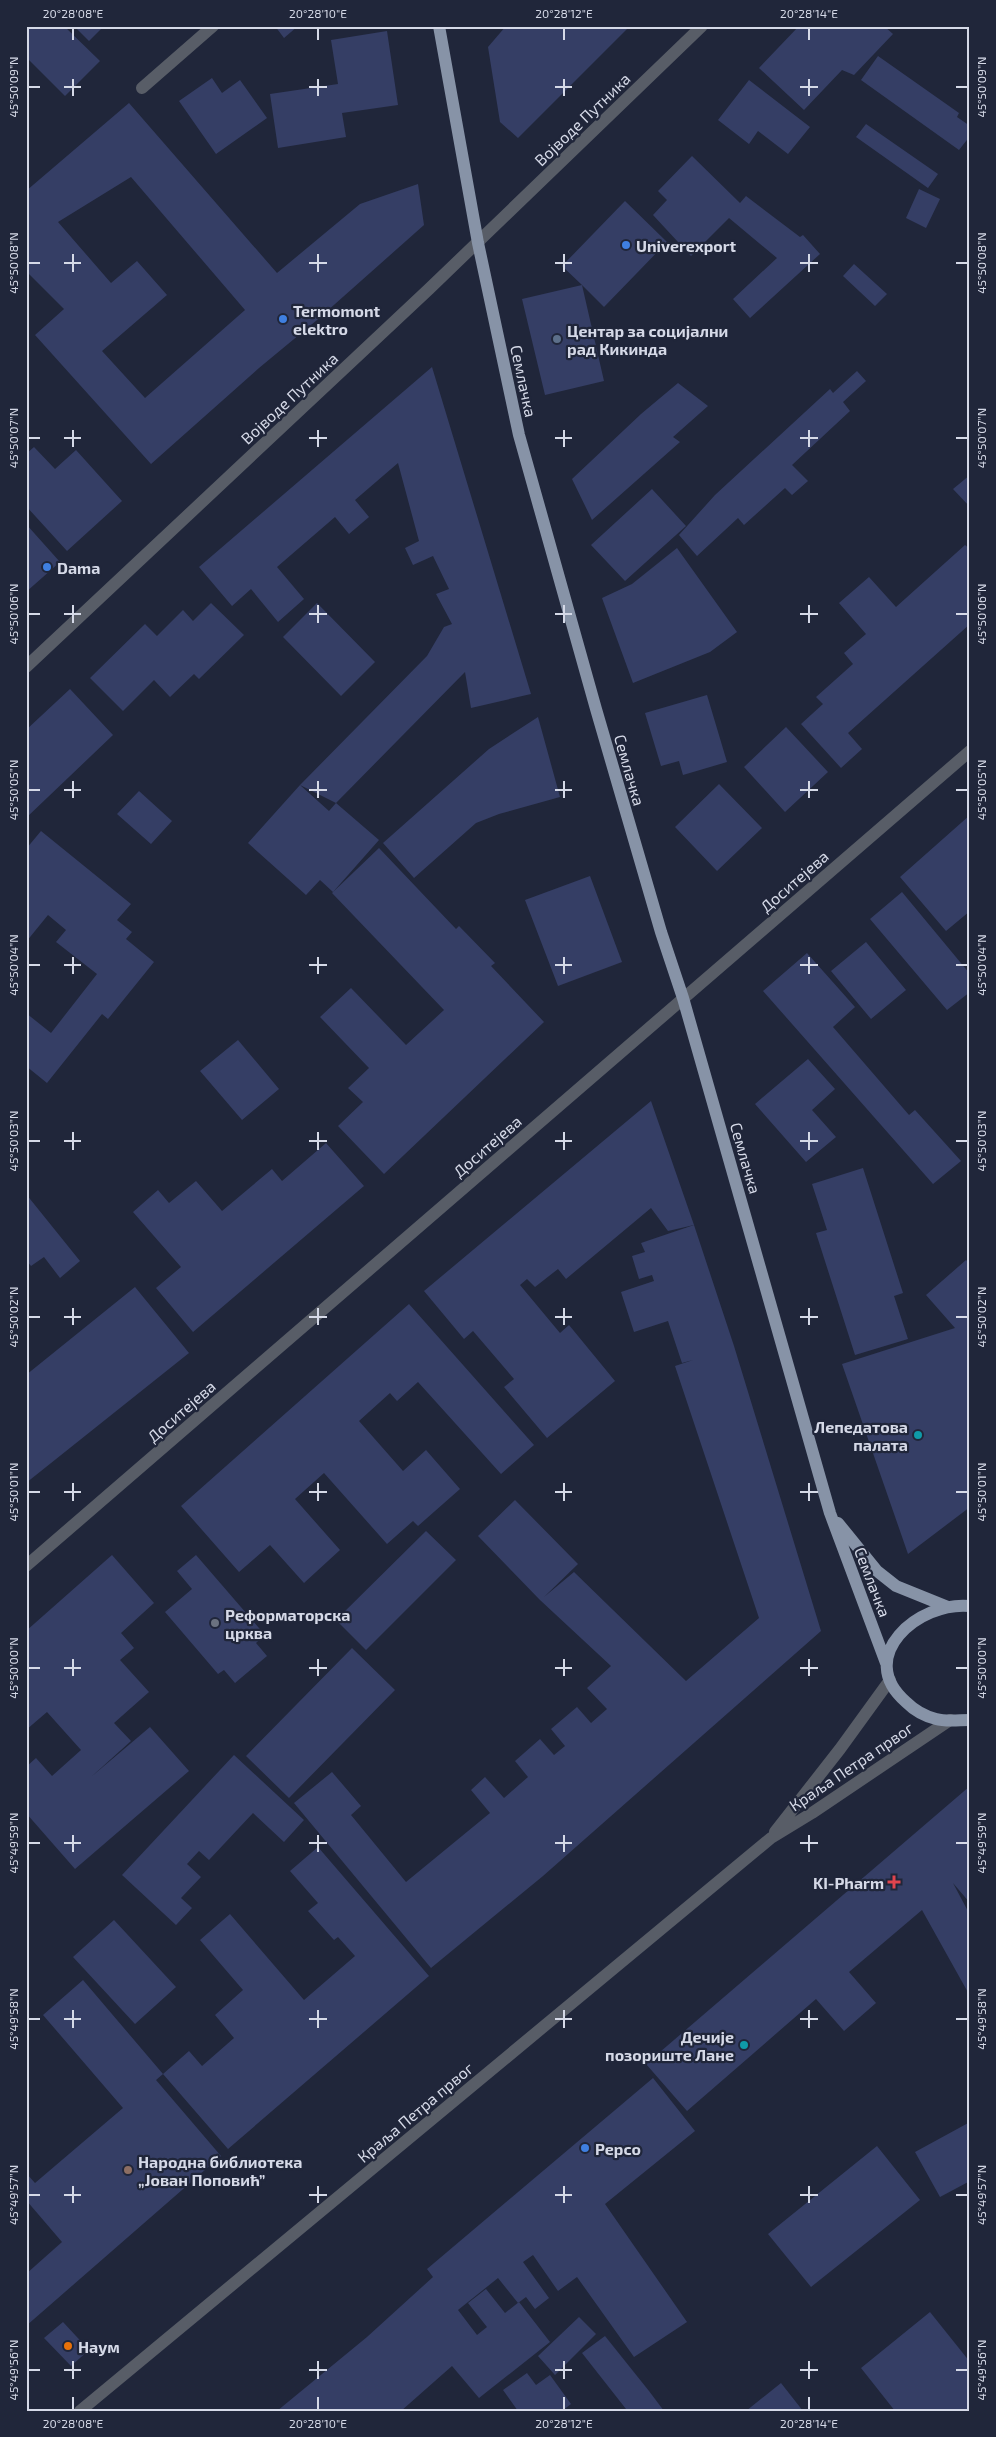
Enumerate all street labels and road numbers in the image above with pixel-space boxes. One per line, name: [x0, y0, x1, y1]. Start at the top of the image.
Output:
street label: Војводе Путника: [530, 69, 634, 170]
street label: Семлачка: [507, 343, 541, 419]
street label: Војводе Путника: [237, 348, 342, 449]
street label: Семлачка: [611, 732, 649, 808]
street label: Доситејева: [756, 846, 833, 917]
street label: Доситејева: [449, 1111, 526, 1182]
street label: Семлачка: [727, 1120, 765, 1196]
street label: Доситејева: [143, 1376, 220, 1447]
street label: Семлачка: [851, 1544, 895, 1620]
street label: Краља Петра првог: [785, 1717, 917, 1815]
street label: Краља Петра првог: [353, 2058, 477, 2166]

